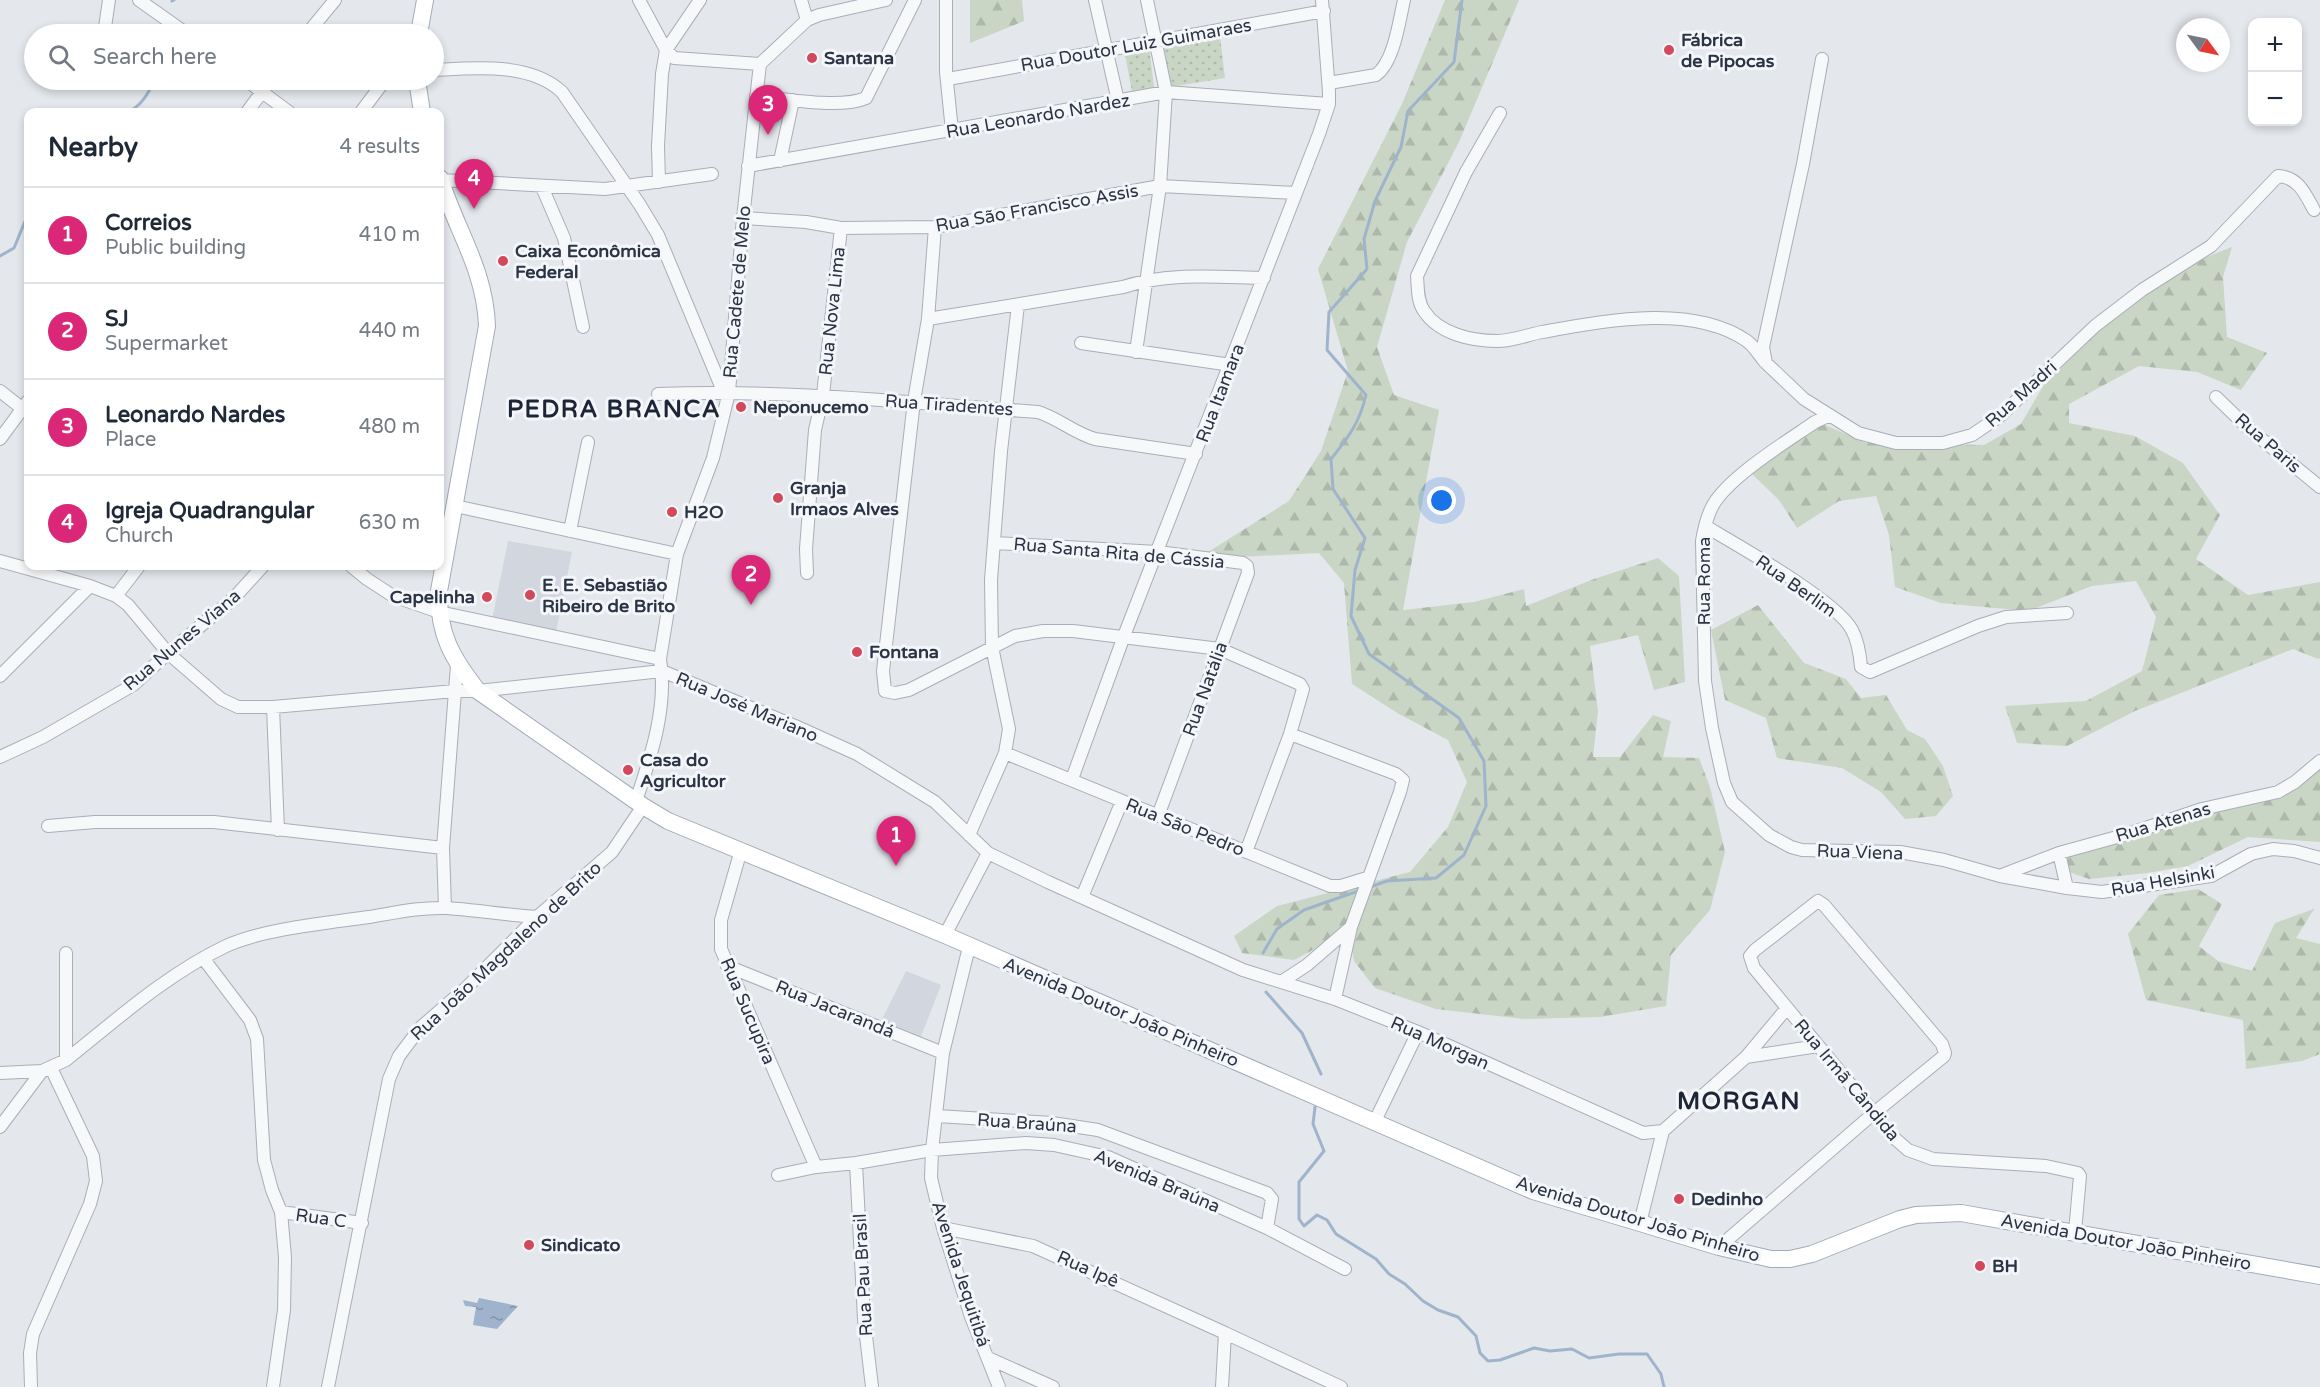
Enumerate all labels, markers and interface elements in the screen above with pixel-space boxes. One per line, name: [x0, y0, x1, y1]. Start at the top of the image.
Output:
street label: Rua Doutor Luiz Guimaraes: [1019, 14, 1253, 76]
north arrow: [2176, 18, 2230, 72]
map controls: [2248, 18, 2302, 126]
button: +: [2248, 18, 2302, 72]
search box: [24, 24, 444, 90]
place label: Fábrica de Pipocas: [1681, 29, 1775, 72]
icon: search: [45, 41, 78, 74]
marker: Fábrica de Pipocas: [1662, 43, 1676, 57]
text: Search here: [93, 44, 217, 70]
place label: Santana: [824, 47, 894, 69]
marker: Santana: [805, 51, 819, 65]
button: −: [2248, 72, 2302, 126]
pin: 3: [748, 86, 788, 135]
street label: Rua Leonardo Nardez: [944, 89, 1132, 143]
text: Nearby: [48, 132, 138, 163]
text: 4 results: [340, 135, 420, 159]
pin: 4: [454, 160, 494, 209]
street label: Rua São Francisco Assis: [934, 179, 1140, 237]
street label: Rua Cadete de Melo: [718, 205, 756, 379]
text: Correios: [105, 210, 192, 236]
text: 1: [61, 223, 74, 247]
text: 410 m: [359, 223, 420, 247]
text: Public building: [105, 236, 246, 260]
place label: Caixa Econômica Federal: [515, 240, 661, 283]
street label: Rua Nova Lima: [814, 246, 850, 376]
marker: Caixa Econômica Federal: [496, 254, 510, 268]
text: SJ: [105, 306, 129, 332]
text: 2: [61, 319, 74, 343]
text: 440 m: [359, 319, 420, 343]
text: Supermarket: [105, 332, 228, 356]
street label: Rua Itamara: [1191, 340, 1249, 446]
street label: Rua Madri: [1981, 356, 2061, 432]
street label: Rua Tiradentes: [884, 390, 1014, 420]
district label: PEDRA BRANCA: [507, 395, 721, 424]
place label: Neponucemo: [753, 396, 869, 418]
marker: Neponucemo: [734, 400, 748, 414]
text: Leonardo Nardes: [105, 402, 285, 428]
street label: Rua Paris: [2230, 408, 2306, 478]
text: 3: [61, 415, 74, 439]
text: 480 m: [359, 415, 420, 439]
text: Place: [105, 428, 156, 452]
place label: Granja Irmaos Alves: [790, 477, 899, 520]
your location: [1427, 486, 1456, 515]
marker: Granja Irmaos Alves: [771, 491, 785, 505]
text: Igreja Quadrangular: [105, 498, 314, 524]
place label: H2O: [684, 501, 724, 523]
marker: H2O: [665, 505, 679, 519]
text: 4: [61, 511, 74, 535]
text: 630 m: [359, 511, 420, 535]
text: Church: [105, 524, 173, 548]
street label: Rua Santa Rita de Cássia: [1012, 533, 1226, 573]
street label: Rua Roma: [1693, 537, 1715, 625]
street label: Rua Berlim: [1751, 550, 1841, 622]
pin: 2: [732, 556, 771, 605]
place label: E. E. Sebastião Ribeiro de Brito: [542, 574, 675, 617]
street label: Rua Nunes Viana: [119, 585, 245, 695]
place label: Capelinha: [390, 586, 475, 608]
marker: E. E. Sebastião Ribeiro de Brito: [523, 588, 537, 602]
marker: Capelinha: [480, 590, 494, 604]
street label: Rua Natália: [1178, 639, 1232, 739]
place label: Fontana: [869, 641, 939, 663]
marker: Fontana: [850, 645, 864, 659]
street label: Rua José Mariano: [673, 667, 821, 747]
place label: Casa do Agricultor: [640, 749, 727, 792]
marker: Casa do Agricultor: [621, 763, 635, 777]
street label: Rua São Pedro: [1122, 793, 1248, 861]
street label: Rua Atenas: [2113, 797, 2213, 847]
pin: 1: [876, 816, 916, 866]
street label: Rua Viena: [1816, 839, 1904, 865]
street label: Rua João Magdaleno de Brito: [406, 857, 606, 1045]
street label: Rua Helsinki: [2109, 861, 2217, 901]
street label: Avenida Doutor João Pinheiro: [1000, 952, 1242, 1072]
street label: Rua Sucupira: [716, 954, 780, 1068]
street label: Rua Jacarandá: [772, 975, 898, 1043]
street label: Rua Morgan: [1387, 1011, 1493, 1075]
street label: Rua Irmã Cândida: [1790, 1014, 1904, 1146]
district label: MORGAN: [1677, 1087, 1801, 1116]
street label: Rua Braúna: [976, 1109, 1078, 1137]
street label: Avenida Braúna: [1090, 1144, 1224, 1218]
street label: Avenida Doutor João Pinheiro: [1513, 1171, 1763, 1267]
place label: Dedinho: [1691, 1188, 1763, 1210]
marker: Dedinho: [1672, 1192, 1686, 1206]
street label: Avenida Jequitibá: [927, 1198, 995, 1350]
street label: Rua C: [294, 1204, 348, 1232]
street label: Avenida Doutor João Pinheiro: [1999, 1209, 2253, 1275]
street label: Rua Pau Brasil: [849, 1213, 877, 1337]
place label: Sindicato: [541, 1234, 620, 1256]
marker: Sindicato: [522, 1238, 536, 1252]
street label: Rua Ipê: [1054, 1246, 1122, 1292]
place label: BH: [1992, 1255, 2018, 1277]
marker: BH: [1973, 1259, 1987, 1273]

